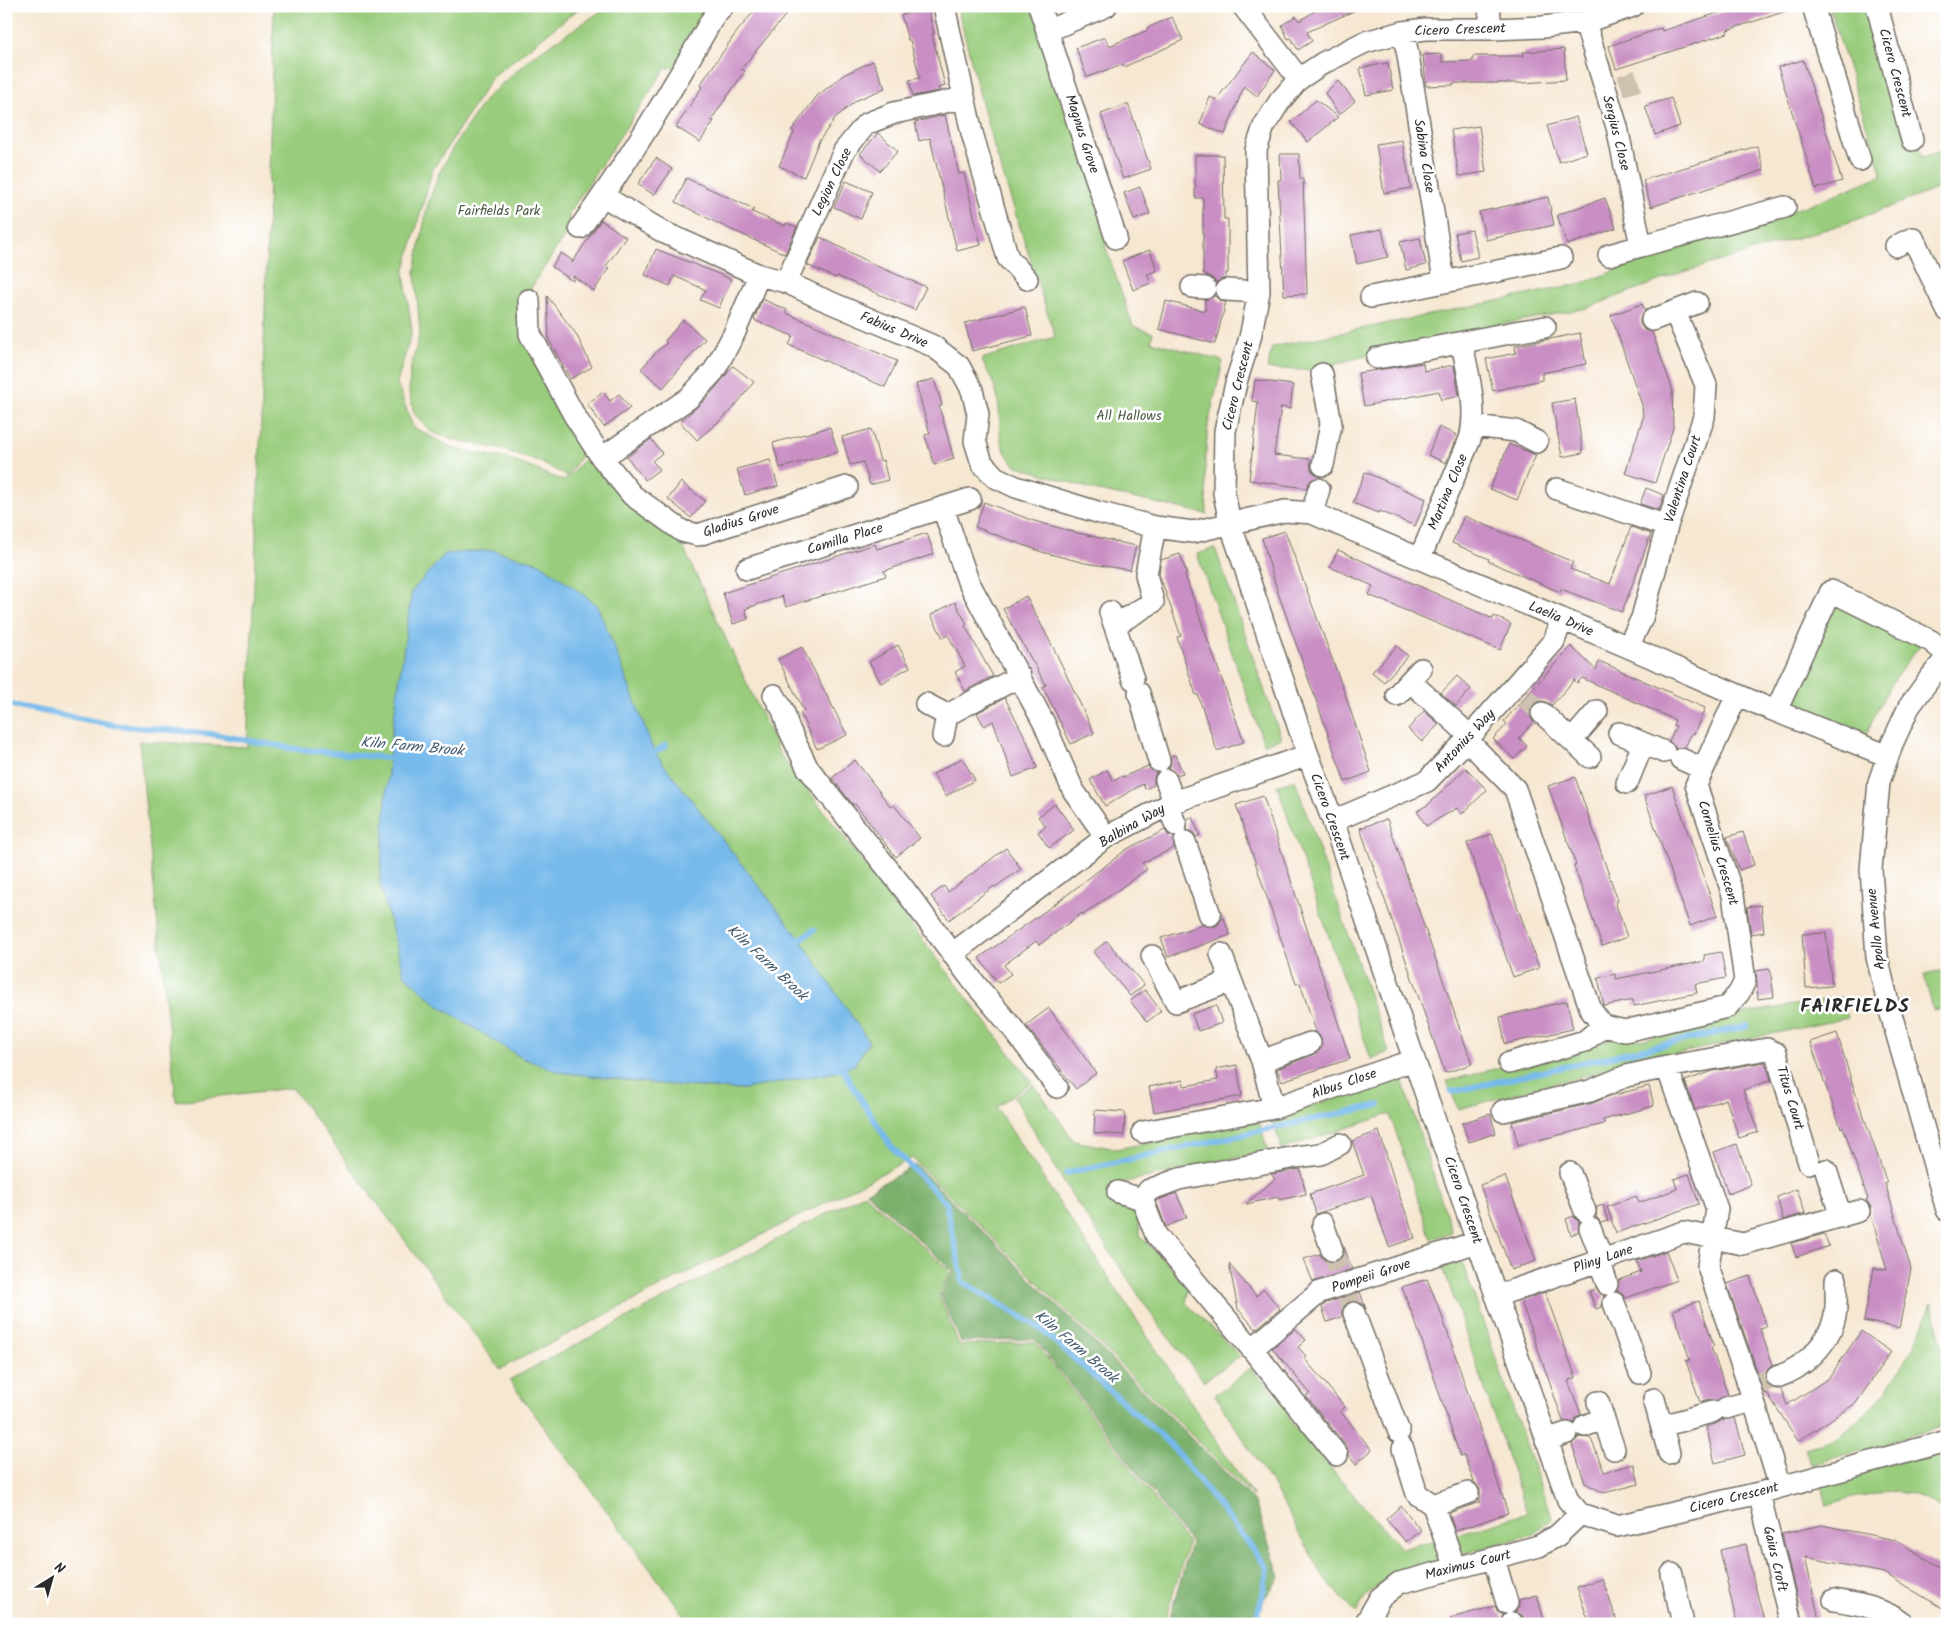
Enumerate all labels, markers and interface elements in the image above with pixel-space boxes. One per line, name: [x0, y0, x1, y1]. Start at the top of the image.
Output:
street label: Cicero Crescent: [1414, 17, 1507, 43]
street label: Cicero Crescent: [1873, 26, 1918, 121]
street label: Magnus Grove: [1059, 92, 1105, 177]
street label: Sergius Close: [1596, 93, 1636, 174]
street label: Sabina Close: [1407, 117, 1441, 195]
street label: Legion Close: [806, 143, 858, 220]
park label: Fairfields Park: [458, 200, 541, 222]
street label: Fabius Drive: [857, 306, 932, 354]
street label: Cicero Crescent: [1216, 338, 1260, 433]
park label: All Hallows: [1096, 405, 1162, 427]
street label: Valentina Court: [1658, 432, 1708, 526]
street label: Martina Close: [1422, 450, 1474, 534]
street label: Gladius Grove: [700, 498, 783, 544]
street label: Camilla Place: [804, 517, 886, 561]
street label: Laelia Drive: [1525, 595, 1598, 643]
street label: Antonius Way: [1429, 704, 1501, 778]
water label: Kiln Farm Brook: [360, 731, 466, 764]
street label: Cicero Crescent: [1304, 770, 1356, 864]
street label: Balbina Way: [1095, 798, 1170, 854]
street label: Cornelius Crescent: [1692, 798, 1745, 909]
street label: Apollo Avenue: [1861, 887, 1891, 971]
water label: Kiln Farm Brook: [721, 919, 814, 1008]
district label: FAIRFIELDS: [1800, 992, 1910, 1022]
street label: Albus Close: [1308, 1062, 1380, 1105]
street label: Titus Court: [1770, 1063, 1810, 1133]
street label: Cicero Crescent: [1438, 1153, 1488, 1247]
street label: Pliny Lane: [1570, 1238, 1637, 1279]
street label: Pompeii Grove: [1329, 1253, 1414, 1299]
water label: Kiln Farm Brook: [1029, 1305, 1125, 1391]
street label: Cicero Crescent: [1687, 1476, 1782, 1520]
street label: Gaius Croft: [1757, 1524, 1793, 1595]
street label: Maximus Court: [1423, 1544, 1514, 1586]
north arrow: [28, 1552, 78, 1602]
text: N: [49, 1557, 69, 1580]

